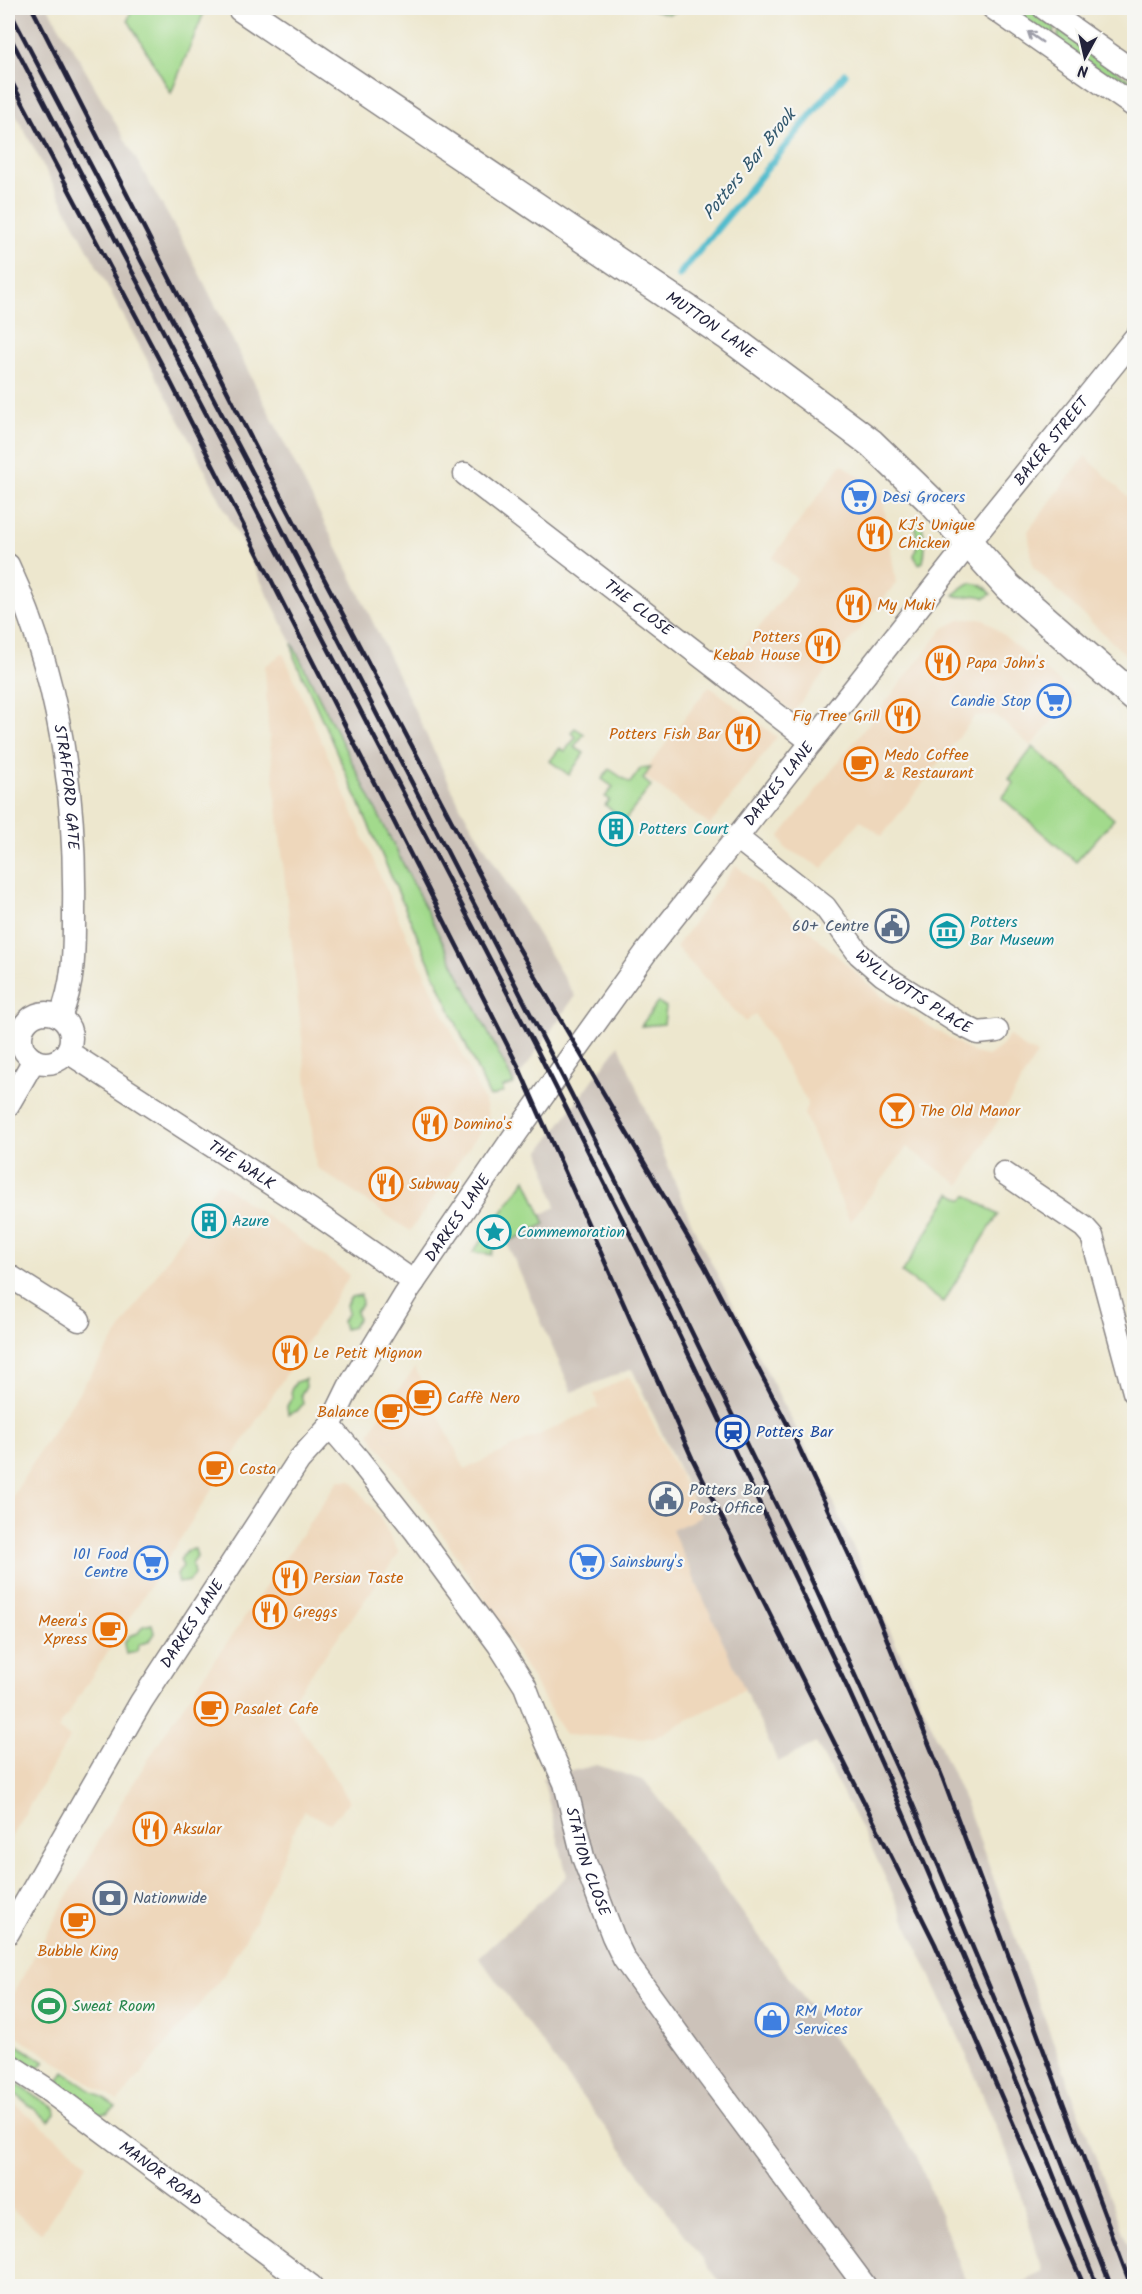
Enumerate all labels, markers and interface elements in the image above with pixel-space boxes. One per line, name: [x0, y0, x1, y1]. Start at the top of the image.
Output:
north arrow: [1055, 27, 1115, 87]
one-way arrow: [1027, 31, 1043, 43]
text: N: [1076, 57, 1090, 83]
water label: Potters Bar Brook: [696, 101, 806, 227]
street label: MUTTON LANE: [660, 285, 762, 366]
street label: BAKER STREET: [1008, 390, 1096, 491]
supermarket icon: Desi Grocers: [841, 479, 877, 515]
place label: Desi Grocers: [882, 485, 965, 510]
place label: KJ's Unique Chicken: [898, 513, 975, 556]
restaurant icon: KJ's Unique Chicken: [857, 516, 893, 552]
street label: THE CLOSE: [599, 573, 679, 643]
restaurant icon: My Muki: [836, 587, 872, 623]
place label: My Muki: [877, 593, 936, 618]
place label: Potters Kebab House: [713, 625, 800, 668]
restaurant icon: Potters Kebab House: [805, 628, 841, 664]
restaurant icon: Papa John's: [925, 645, 961, 681]
place label: Papa John's: [966, 651, 1045, 676]
supermarket icon: Candie Stop: [1036, 683, 1072, 719]
place label: Candie Stop: [950, 689, 1031, 714]
restaurant icon: Fig Tree Grill: [885, 698, 921, 734]
place label: Fig Tree Grill: [792, 704, 880, 729]
restaurant icon: Potters Fish Bar: [725, 716, 761, 752]
street label: STRAFFORD GATE: [47, 722, 86, 851]
place label: Potters Fish Bar: [609, 722, 722, 747]
street label: DARKES LANE: [737, 736, 821, 832]
place label: Medo Coffee & Restaurant: [884, 743, 975, 786]
cafe icon: Medo Coffee & Restaurant: [843, 746, 879, 782]
building icon: Potters Court: [598, 811, 634, 847]
place label: Potters Court: [639, 817, 730, 842]
public building icon: 60+ Centre: [874, 908, 910, 944]
place label: Potters Bar Museum: [970, 910, 1054, 953]
museum icon: Potters Bar Museum: [929, 913, 965, 949]
place label: 60+ Centre: [792, 914, 869, 939]
street label: WYLLYOTTS PLACE: [850, 944, 977, 1041]
bar icon: The Old Manor: [879, 1093, 915, 1129]
place label: The Old Manor: [920, 1099, 1022, 1124]
restaurant icon: Domino's: [412, 1106, 448, 1142]
place label: Domino's: [453, 1112, 512, 1137]
street label: THE WALK: [203, 1134, 280, 1196]
restaurant icon: Subway: [368, 1166, 404, 1202]
street label: DARKES LANE: [419, 1168, 497, 1267]
place label: Subway: [409, 1172, 460, 1197]
building icon: Azure: [191, 1203, 227, 1239]
place label: Azure: [232, 1209, 269, 1234]
place icon: Commemoration: [476, 1214, 512, 1250]
place label: Commemoration: [517, 1220, 625, 1245]
restaurant icon: Le Petit Mignon: [272, 1335, 308, 1371]
place label: Le Petit Mignon: [313, 1341, 422, 1366]
cafe icon: Caffè Nero: [406, 1380, 442, 1416]
place label: Caffè Nero: [447, 1386, 520, 1411]
cafe icon: Balance: [374, 1394, 410, 1430]
place label: Balance: [317, 1400, 369, 1425]
station icon: Potters Bar: [715, 1414, 751, 1450]
place label: Potters Bar: [756, 1420, 835, 1445]
cafe icon: Costa: [198, 1451, 234, 1487]
place label: Costa: [239, 1457, 276, 1482]
place label: Potters Bar Post Office: [689, 1478, 768, 1521]
public building icon: Potters Bar Post Office: [648, 1481, 684, 1517]
place label: 101 Food Centre: [73, 1542, 129, 1585]
supermarket icon: Sainsbury's: [569, 1544, 605, 1580]
supermarket icon: 101 Food Centre: [133, 1545, 169, 1581]
place label: Sainsbury's: [610, 1550, 683, 1575]
restaurant icon: Persian Taste: [272, 1560, 308, 1596]
place label: Persian Taste: [313, 1566, 404, 1591]
street label: DARKES LANE: [154, 1574, 231, 1673]
restaurant icon: Greggs: [252, 1594, 288, 1630]
place label: Greggs: [293, 1600, 337, 1625]
place label: Meera's Xpress: [38, 1609, 87, 1652]
cafe icon: Meera's Xpress: [92, 1612, 128, 1648]
cafe icon: Pasalet Cafe: [193, 1691, 229, 1727]
place label: Pasalet Cafe: [234, 1697, 319, 1722]
street label: STATION CLOSE: [559, 1804, 617, 1920]
restaurant icon: Aksular: [132, 1811, 168, 1847]
place label: Aksular: [173, 1817, 223, 1842]
bank icon: Nationwide: [92, 1880, 128, 1916]
place label: Nationwide: [133, 1886, 207, 1911]
cafe icon: Bubble King: [60, 1903, 96, 1939]
place label: Bubble King: [37, 1939, 119, 1964]
sports icon: Sweat Room: [31, 1988, 67, 2024]
place label: Sweat Room: [72, 1994, 155, 2019]
place label: RM Motor Services: [795, 1999, 864, 2042]
shop icon: RM Motor Services: [754, 2002, 790, 2038]
street label: MANOR ROAD: [114, 2135, 207, 2213]

